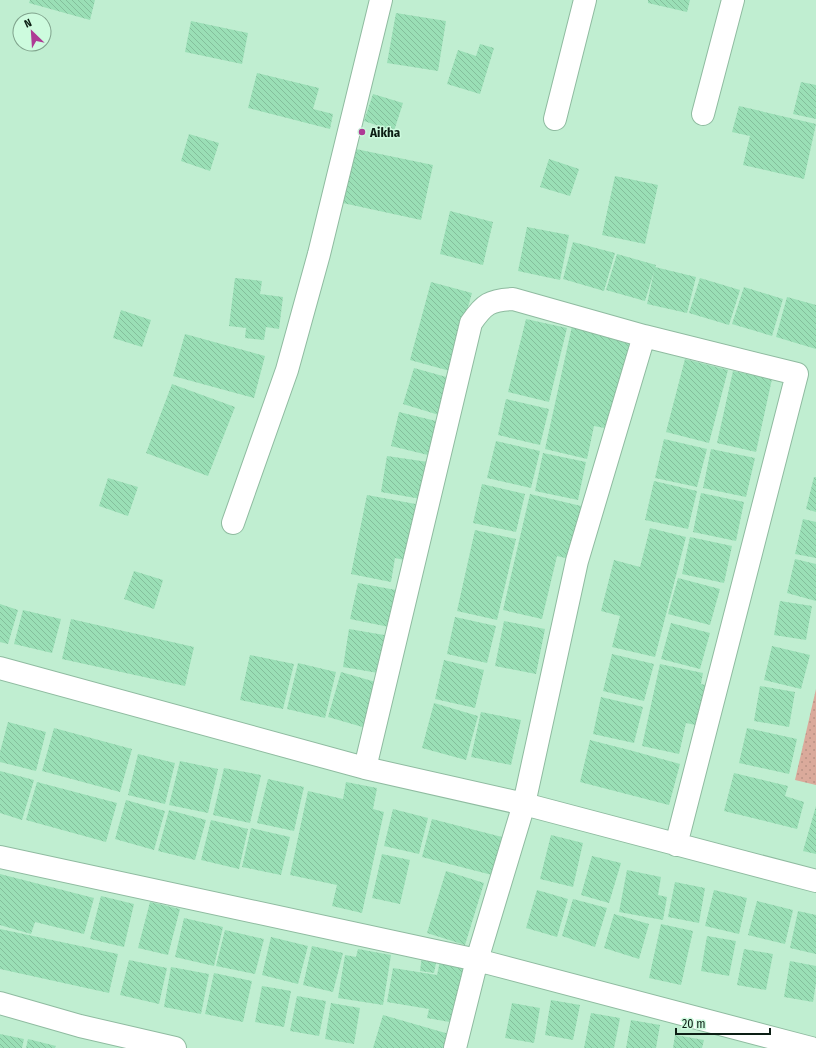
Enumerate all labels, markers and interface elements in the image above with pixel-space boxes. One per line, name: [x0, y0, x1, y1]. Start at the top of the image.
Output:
north arrow: [12, 12, 52, 52]
text: N: [22, 16, 34, 31]
place label: Aikha: [369, 125, 401, 140]
marker: Aikha: [357, 127, 367, 137]
scale bar: [676, 1010, 770, 1036]
text: 20 m: [682, 1017, 706, 1031]

